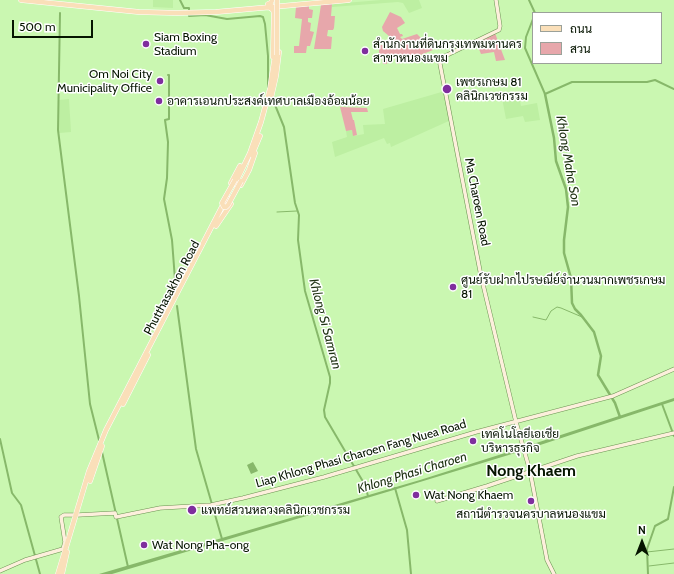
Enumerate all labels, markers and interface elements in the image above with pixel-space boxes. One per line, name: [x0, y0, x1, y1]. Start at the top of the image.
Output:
scale bar: [14, 12, 95, 38]
legend: [532, 12, 662, 64]
text: 500 m: [19, 19, 55, 34]
text: ถนน: [570, 21, 592, 36]
place label: Siam Boxing Stadium: [154, 30, 217, 58]
place label: สำนักงานที่ดินกรุงเทพมหานคร สาขาหนองแขม: [373, 37, 522, 65]
marker: Siam Boxing Stadium: [141, 39, 151, 49]
text: สวน: [570, 41, 591, 56]
marker: สำนักงานที่ดินกรุงเทพมหานคร สาขาหนองแขม: [360, 46, 370, 56]
place label: Om Noi City Municipality Office: [57, 67, 152, 95]
place label: เพชรเกษม 81 คลินิกเวชกรรม: [456, 75, 528, 103]
marker: Om Noi City Municipality Office: [155, 76, 165, 86]
marker: เพชรเกษม 81 คลินิกเวชกรรม: [441, 83, 453, 95]
place label: อาคารเอนกประสงค์เทศบาลเมืองอ้อมน้อย: [167, 94, 370, 108]
marker: อาคารเอนกประสงค์เทศบาลเมืองอ้อมน้อย: [154, 96, 164, 106]
water label: Khlong Maha Son: [552, 114, 584, 208]
street label: Ma Charoen Road: [461, 157, 493, 247]
street label: Phutthasakhon Road: [141, 238, 203, 338]
place label: ศูนย์รับฝากไปรษณีย์จำนวนมากเพชรเกษม 81: [461, 273, 665, 301]
water label: Khlong Si Samran: [305, 277, 345, 371]
marker: ศูนย์รับฝากไปรษณีย์จำนวนมากเพชรเกษม 81: [448, 282, 458, 292]
street label: Liap Khlong Phasi Charoen Fang Nuea Road: [254, 417, 468, 491]
place label: เทคโนโลยีเอเชีย บริหารธุรกิจ: [481, 427, 559, 455]
marker: เทคโนโลยีเอเชีย บริหารธุรกิจ: [468, 436, 478, 446]
water label: Khlong Phasi Charoen: [355, 449, 469, 497]
district label: Nong Khaem: [486, 461, 576, 481]
place label: Wat Nong Khaem: [424, 488, 513, 502]
marker: Wat Nong Khaem: [411, 490, 421, 500]
marker: สถานีตำรวจนครบาลหนองแขม: [526, 496, 536, 506]
place label: แพทย์สวนหลวงคลินิกเวชกรรม: [201, 503, 350, 517]
marker: แพทย์สวนหลวงคลินิกเวชกรรม: [186, 504, 198, 516]
place label: สถานีตำรวจนครบาลหนองแขม: [456, 507, 606, 521]
north arrow: [622, 522, 662, 562]
text: N: [638, 523, 646, 537]
place label: Wat Nong Pha-ong: [152, 538, 249, 552]
marker: Wat Nong Pha-ong: [139, 540, 149, 550]

